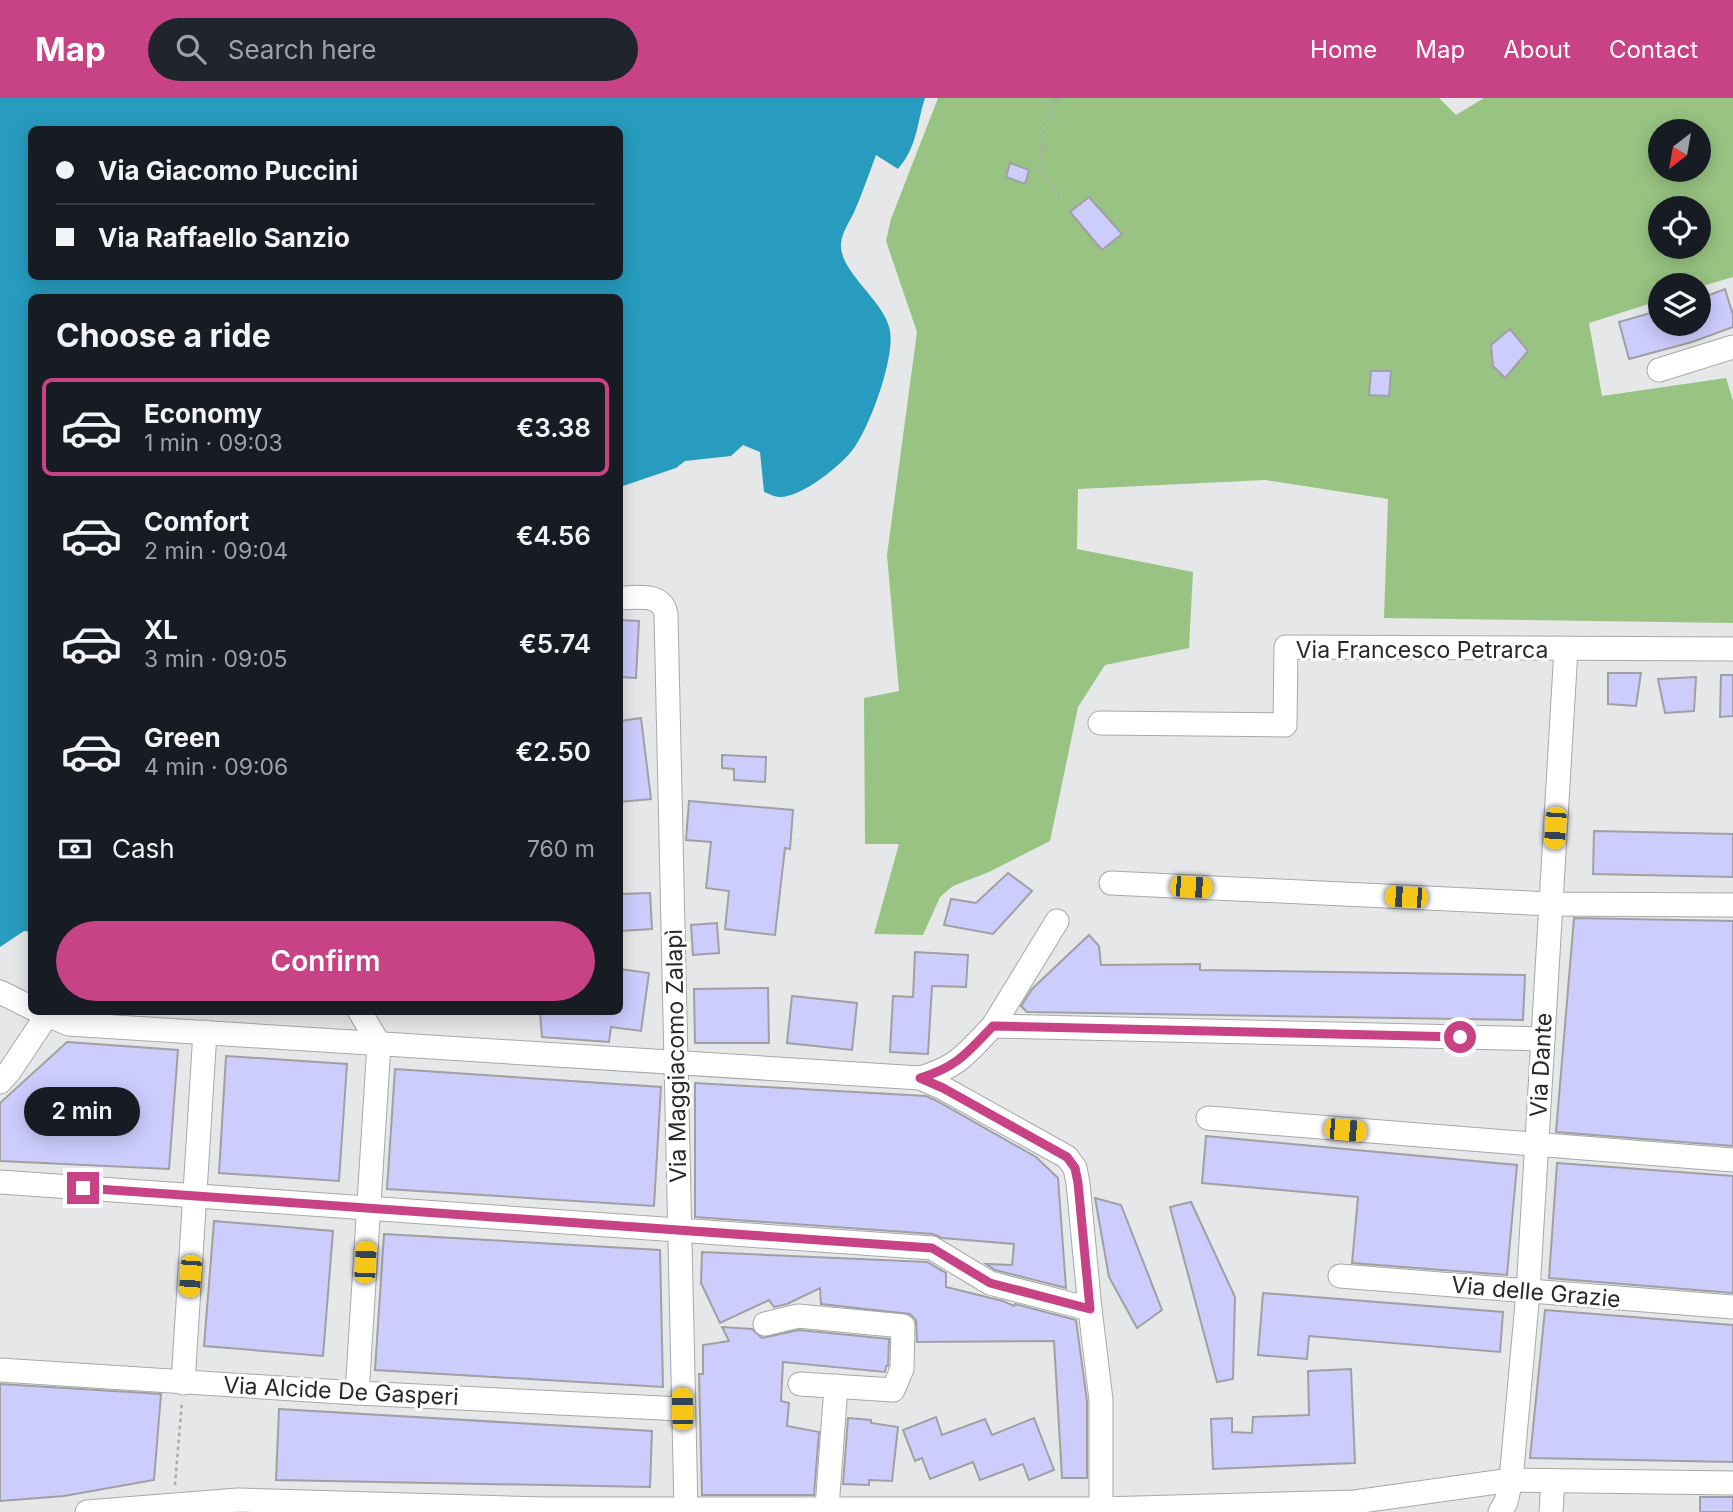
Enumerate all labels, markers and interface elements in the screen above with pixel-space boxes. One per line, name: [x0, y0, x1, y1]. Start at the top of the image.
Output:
search box: [148, 18, 638, 81]
text: Map: [35, 29, 106, 69]
icon: search: [172, 30, 210, 68]
text: Search here: [228, 34, 376, 65]
text: Home: [1310, 35, 1377, 64]
text: Map: [1415, 35, 1465, 64]
text: About: [1503, 35, 1571, 64]
text: Contact: [1609, 35, 1698, 64]
north arrow: [1648, 119, 1712, 182]
map controls: [1648, 119, 1711, 336]
text: Via Giacomo Puccini: [98, 155, 358, 186]
button: locate: [1648, 196, 1711, 259]
text: Via Raffaello Sanzio: [98, 222, 350, 253]
button: layers: [1648, 273, 1711, 336]
text: Choose a ride: [56, 316, 271, 355]
icon: car: [60, 396, 123, 459]
text: Economy: [144, 398, 262, 429]
text: €3.38: [517, 412, 591, 443]
text: 1 min · 09:03: [144, 429, 283, 457]
icon: car: [60, 504, 123, 567]
text: Comfort: [144, 506, 249, 537]
text: €4.56: [516, 520, 591, 551]
text: 2 min · 09:04: [144, 537, 288, 565]
icon: car: [60, 612, 123, 675]
text: XL: [144, 614, 178, 645]
text: €5.74: [519, 628, 591, 659]
street label: Via Francesco Petrarca: [1296, 636, 1548, 664]
text: 3 min · 09:05: [144, 645, 287, 673]
icon: car: [60, 720, 123, 783]
text: Green: [144, 722, 221, 753]
text: €2.50: [516, 736, 591, 767]
text: 4 min · 09:06: [144, 753, 288, 781]
car: [1544, 806, 1567, 850]
icon: cash: [56, 830, 94, 868]
text: Cash: [112, 833, 175, 864]
text: 760 m: [527, 835, 595, 863]
car: [1170, 875, 1213, 899]
car: [1385, 885, 1428, 909]
button: Confirm: [56, 921, 595, 1001]
street label: Via Maggiacomo Zalapì: [660, 929, 692, 1183]
street label: Via Dante: [1524, 1012, 1558, 1118]
route start: [1444, 1021, 1476, 1053]
callout: 2 min: [25, 1086, 141, 1136]
text: 2 min: [52, 1097, 112, 1125]
car: [1324, 1118, 1367, 1142]
route end: [67, 1172, 99, 1204]
car: [354, 1240, 377, 1284]
car: [179, 1254, 202, 1298]
street label: Via delle Grazie: [1450, 1271, 1622, 1313]
street label: Via Alcide De Gasperi: [223, 1371, 459, 1411]
car: [672, 1388, 693, 1430]

